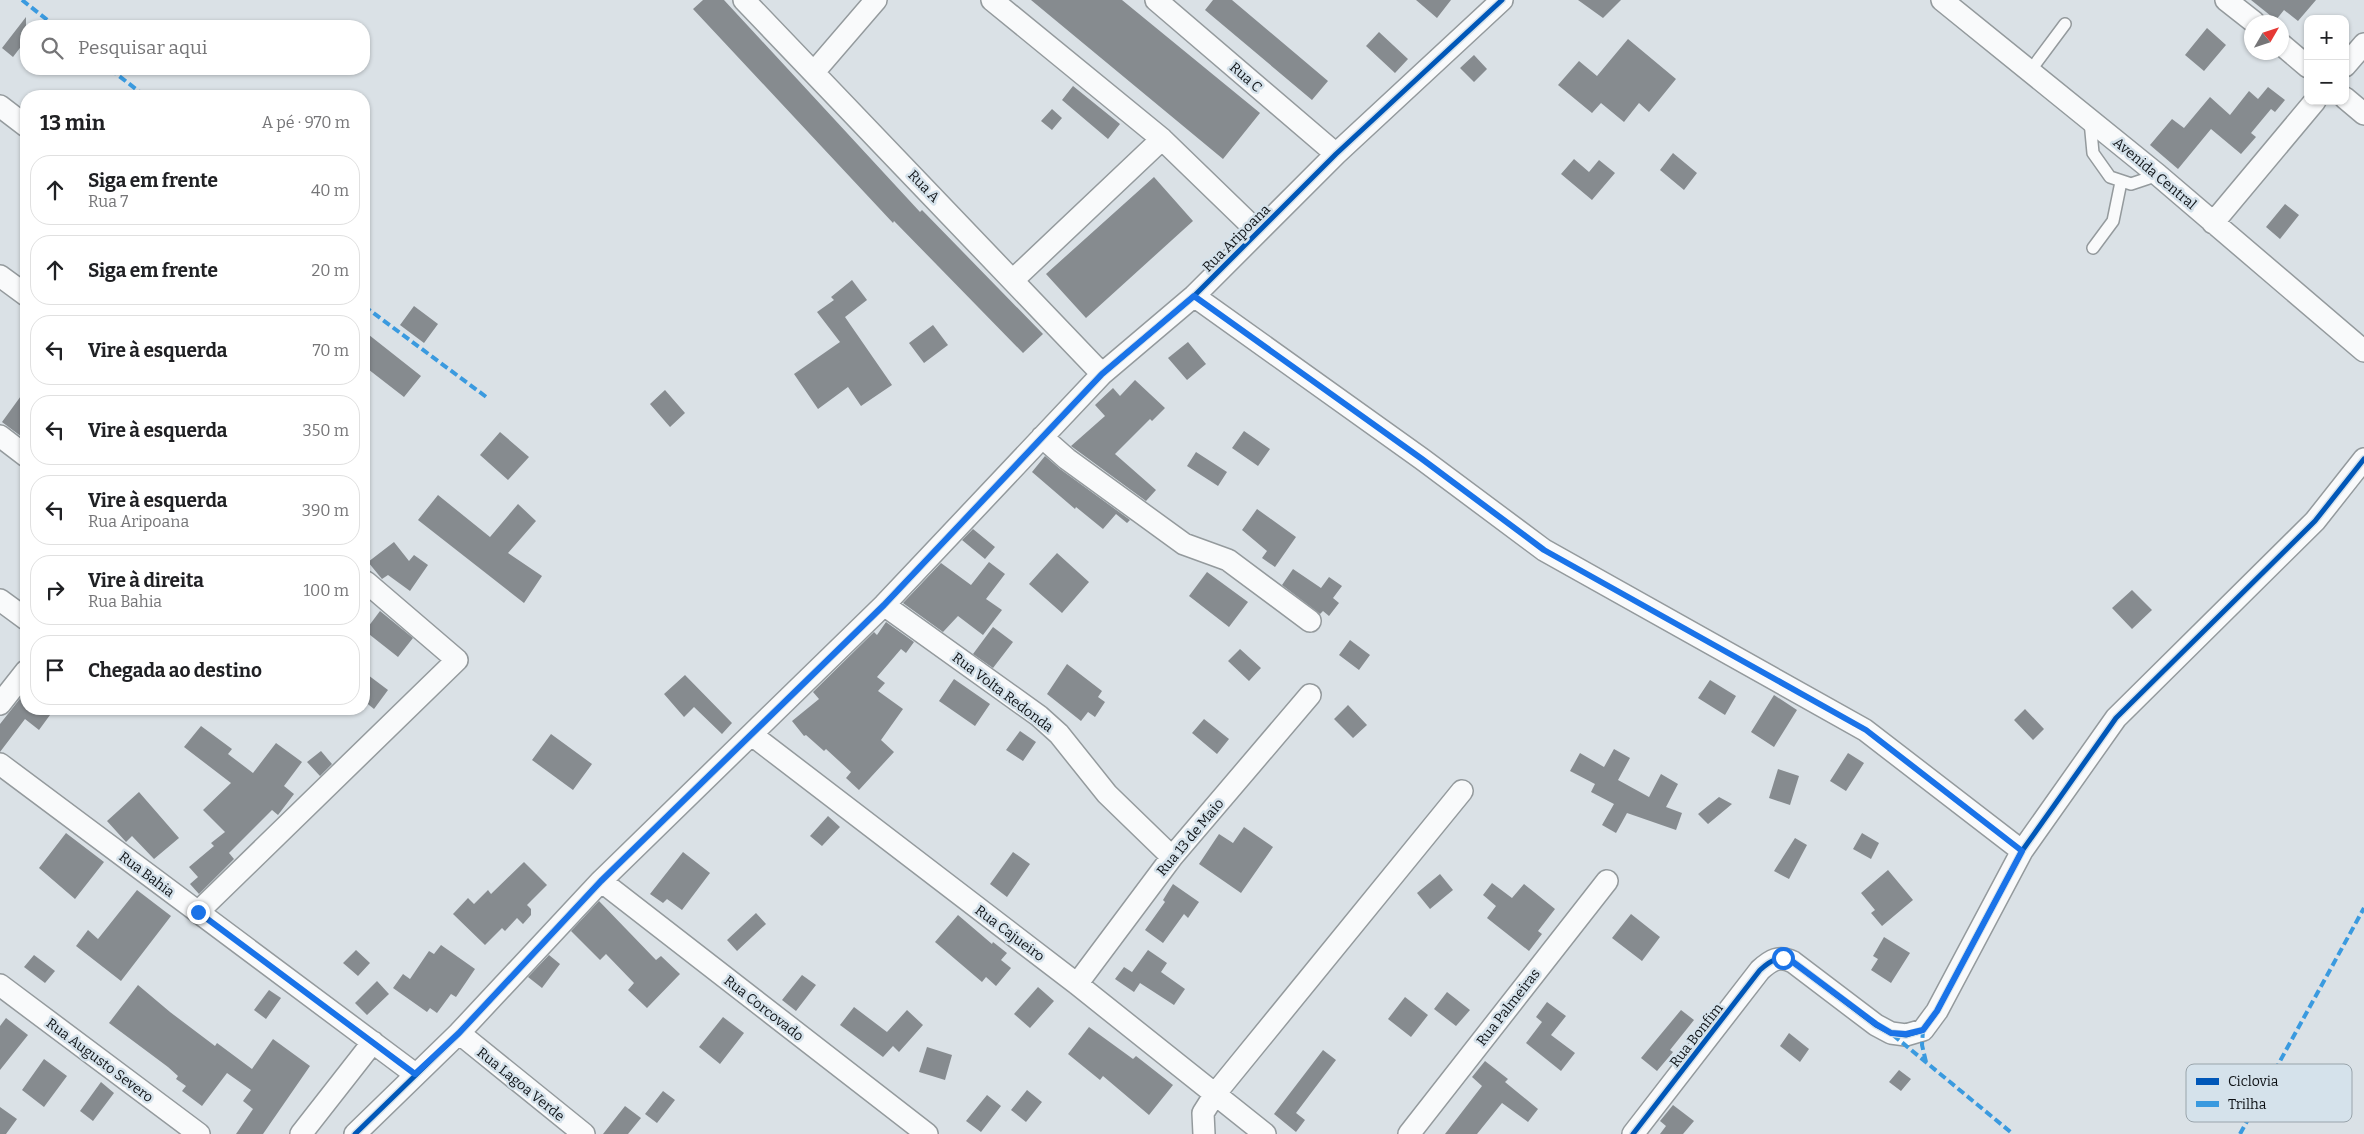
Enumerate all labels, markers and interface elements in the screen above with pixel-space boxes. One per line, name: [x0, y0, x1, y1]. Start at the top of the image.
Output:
north arrow: [2244, 15, 2289, 60]
map controls: [2304, 15, 2349, 105]
button: +: [2304, 15, 2349, 60]
search box: [20, 20, 370, 75]
icon: search: [38, 34, 66, 62]
text: Pesquisar aqui: [78, 36, 207, 59]
street label: Rua C: [1226, 59, 1265, 96]
button: −: [2304, 60, 2349, 105]
text: 13 min: [40, 110, 105, 136]
text: A pé · 970 m: [262, 113, 350, 132]
street label: Avenida Central: [2110, 134, 2200, 213]
street label: Rua A: [904, 167, 943, 206]
text: Siga em frente: [88, 169, 218, 192]
icon: ahead: [41, 176, 69, 204]
text: 40 m: [311, 181, 349, 200]
text: Rua 7: [88, 192, 128, 211]
street label: Rua Aripoana: [1199, 201, 1274, 276]
icon: ahead: [41, 256, 69, 284]
text: Siga em frente: [88, 259, 218, 282]
text: 20 m: [312, 261, 349, 280]
icon: left: [41, 336, 69, 364]
text: Vire à esquerda: [88, 339, 227, 362]
text: 70 m: [313, 341, 349, 360]
icon: left: [41, 416, 69, 444]
text: Vire à esquerda: [88, 419, 227, 442]
text: 350 m: [303, 421, 349, 440]
text: Vire à esquerda: [88, 489, 227, 512]
icon: left: [41, 496, 69, 524]
text: 390 m: [302, 501, 349, 520]
text: Rua Aripoana: [88, 512, 189, 531]
text: Vire à direita: [88, 569, 204, 592]
icon: right: [41, 576, 69, 604]
text: 100 m: [304, 581, 349, 600]
text: Rua Bahia: [88, 592, 162, 611]
street label: Rua Volta Redonda: [949, 649, 1057, 736]
icon: arrive: [41, 656, 69, 684]
text: Chegada ao destino: [88, 659, 262, 682]
street label: Rua 13 de Maio: [1153, 795, 1228, 879]
street label: Rua Bahia: [116, 848, 178, 901]
route end: [187, 901, 210, 924]
street label: Rua Cajueiro: [972, 902, 1048, 965]
route start: [1772, 947, 1795, 970]
street label: Rua Palmeiras: [1473, 965, 1544, 1049]
street label: Rua Corcovado: [720, 972, 807, 1045]
street label: Rua Bonfim: [1666, 999, 1727, 1071]
street label: Rua Augusto Severo: [43, 1015, 157, 1106]
street label: Rua Lagoa Verde: [474, 1044, 568, 1125]
legend: [2186, 1064, 2352, 1122]
text: Ciclovia: [2228, 1073, 2279, 1090]
text: Trilha: [2228, 1096, 2267, 1113]

